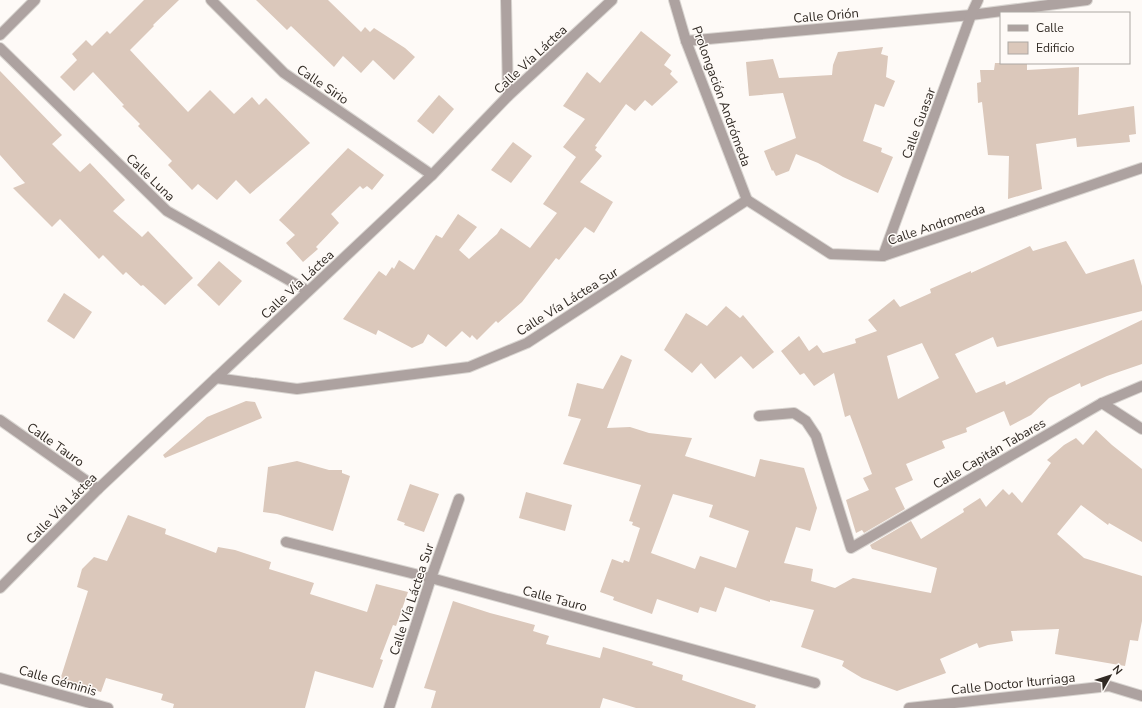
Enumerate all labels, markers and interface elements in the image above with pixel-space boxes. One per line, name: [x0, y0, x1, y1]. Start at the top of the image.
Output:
street label: Calle Orión: [793, 4, 860, 28]
legend: [1000, 12, 1130, 64]
text: Calle: [1036, 20, 1064, 36]
street label: Calle Vía Láctea: [490, 21, 571, 98]
street label: Prolongación Andrómeda: [687, 23, 755, 169]
text: Edificio: [1036, 40, 1075, 56]
street label: Calle Sirio: [293, 61, 352, 109]
street label: Calle Guasar: [898, 85, 940, 162]
street label: Calle Luna: [122, 150, 179, 206]
street label: Calle Andromeda: [885, 200, 988, 250]
street label: Calle Vía Láctea: [257, 246, 338, 323]
street label: Calle Vía Láctea Sur: [513, 263, 622, 341]
street label: Calle Capitán Tabares: [930, 414, 1049, 494]
street label: Calle Tauro: [23, 418, 88, 471]
street label: Calle Vía Láctea: [22, 469, 101, 548]
street label: Calle Vía Láctea Sur: [385, 541, 439, 658]
street label: Calle Tauro: [520, 582, 589, 616]
north arrow: [1090, 656, 1130, 696]
street label: Calle Géminis: [17, 661, 99, 701]
text: N: [1109, 662, 1126, 678]
street label: Calle Doctor Iturriaga: [950, 669, 1076, 699]

